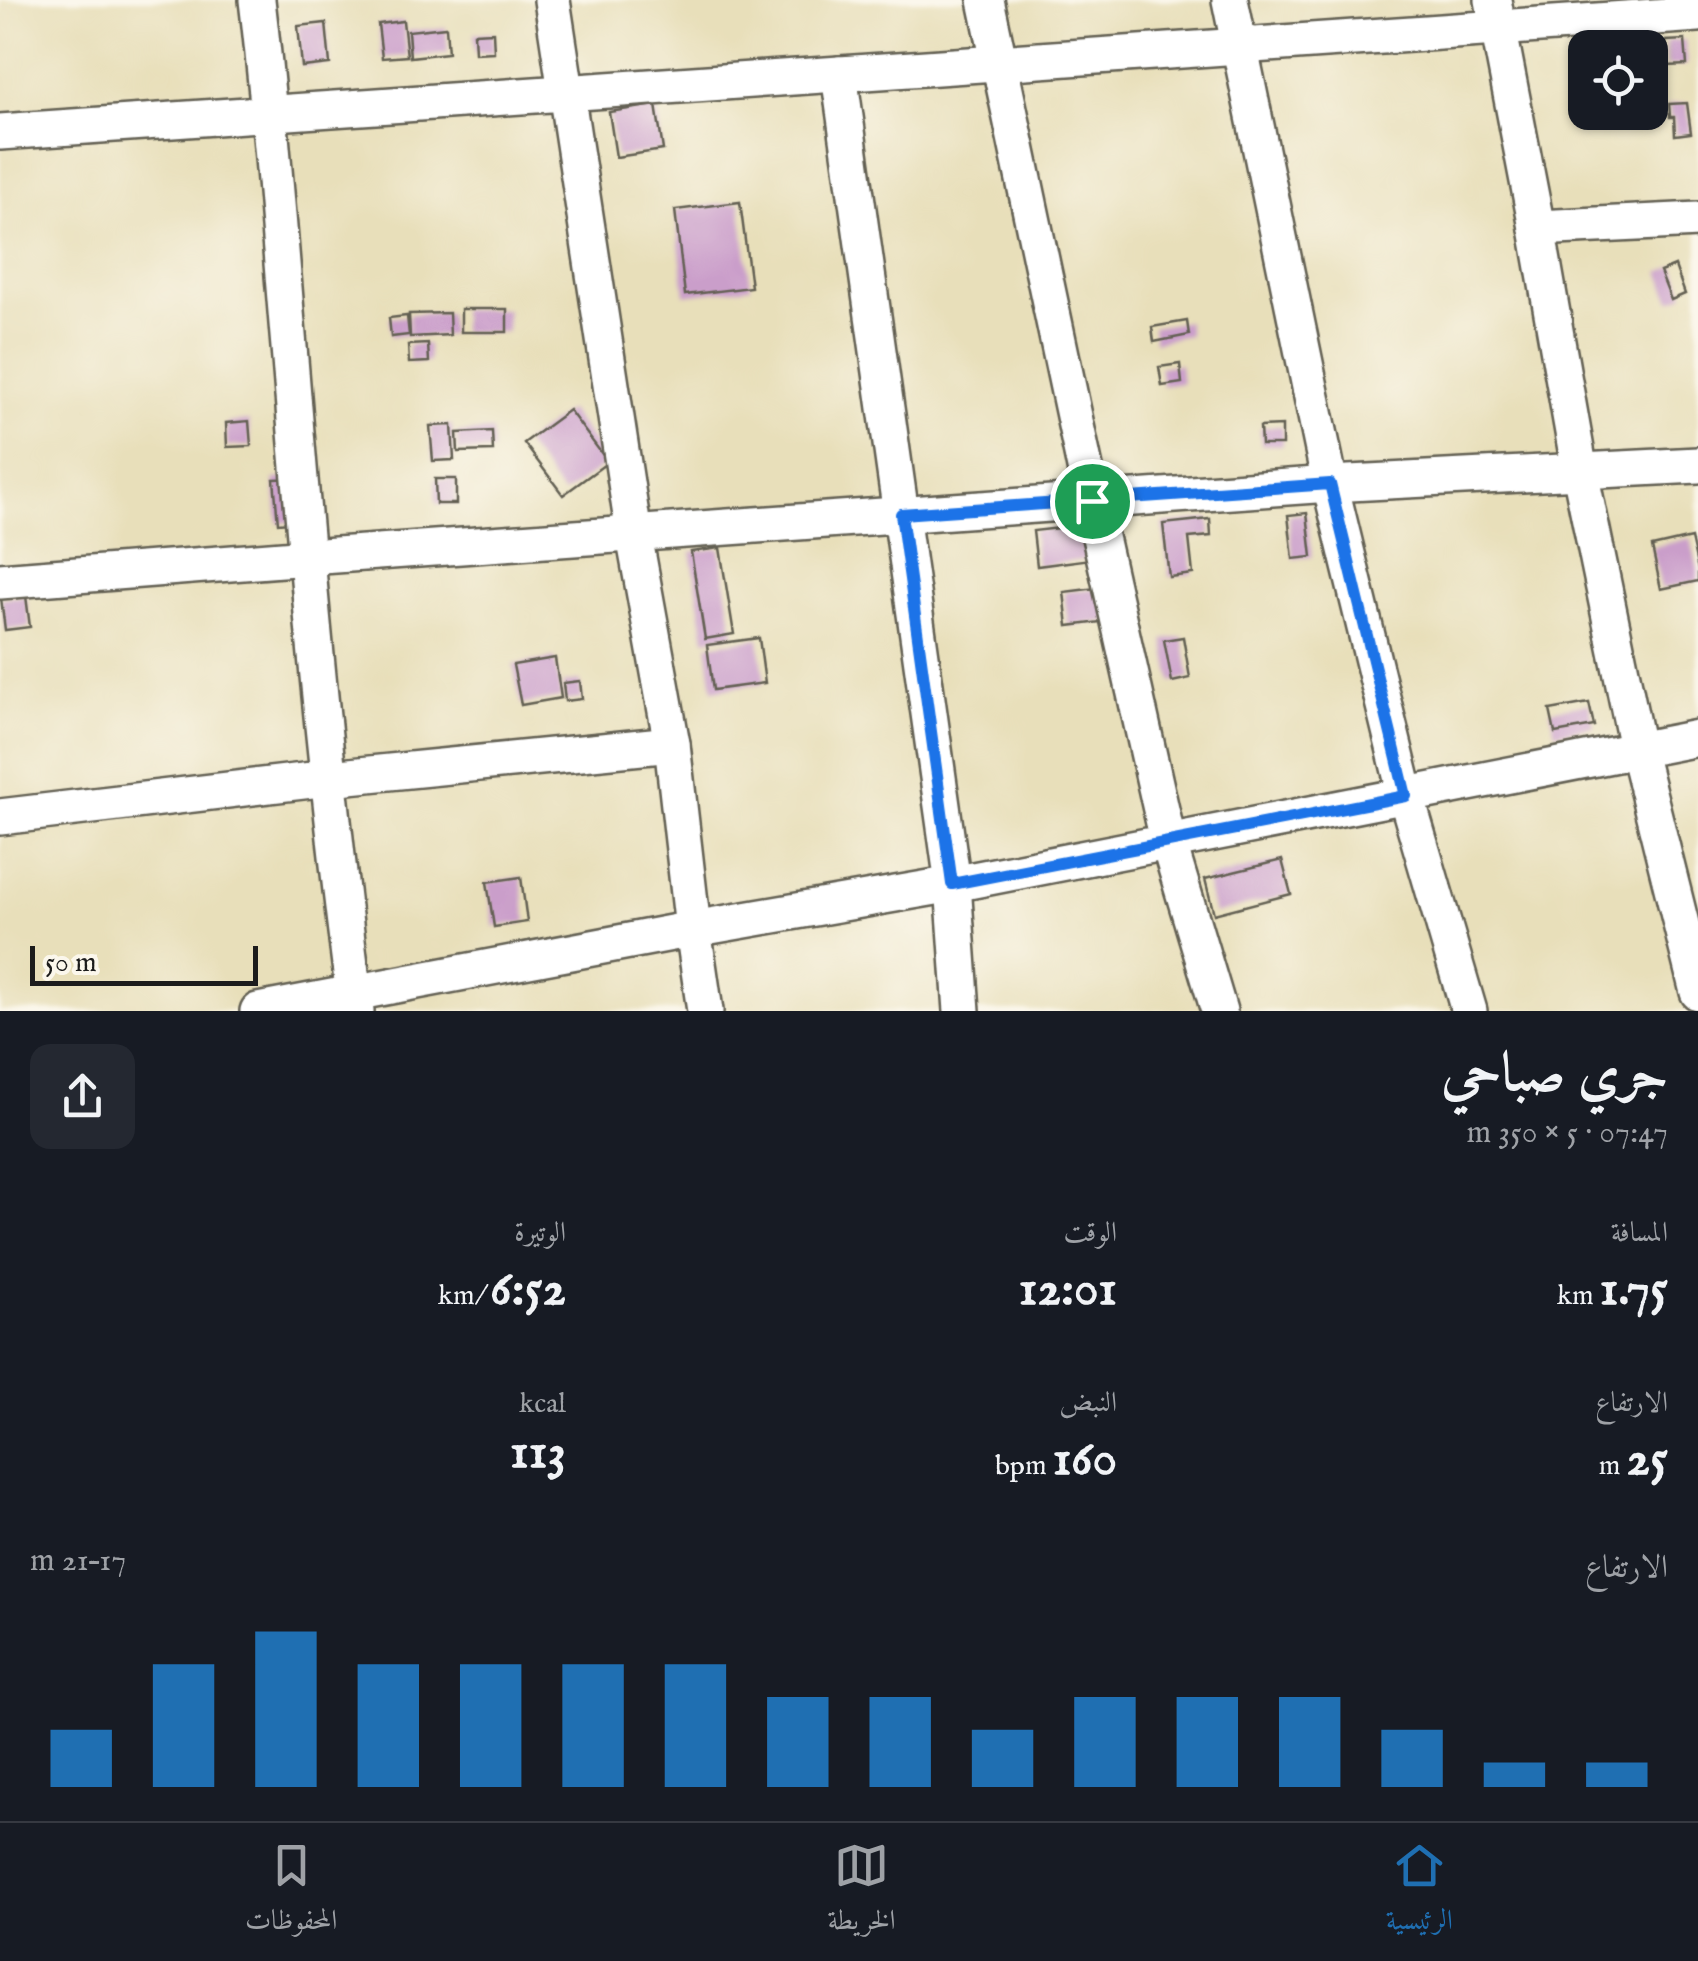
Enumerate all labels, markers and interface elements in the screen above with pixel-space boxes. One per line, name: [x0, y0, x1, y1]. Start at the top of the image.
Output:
map controls: [1568, 30, 1668, 130]
button: locate: [1568, 30, 1668, 130]
pin: [1050, 459, 1135, 544]
icon: arrive: [1065, 474, 1120, 529]
scale bar: [30, 941, 258, 986]
text: 50 m: [45, 946, 97, 981]
text: جري صباحي: [1441, 1040, 1668, 1110]
button: share: [30, 1044, 135, 1149]
text: 07:47 · 5 × 350 m: [1467, 1113, 1668, 1154]
text: الوتيرة: [514, 1216, 566, 1251]
text: الوقت: [1063, 1216, 1117, 1251]
text: المسافة: [1611, 1216, 1668, 1251]
text: 6:52: [490, 1259, 566, 1322]
text: 12:01: [1019, 1259, 1117, 1322]
text: 1.75: [1600, 1259, 1668, 1322]
text: /km: [438, 1279, 490, 1314]
text: km: [1557, 1279, 1600, 1314]
text: النبض: [1059, 1386, 1117, 1421]
text: الارتفاع: [1595, 1386, 1668, 1421]
text: kcal: [519, 1387, 566, 1422]
text: 113: [510, 1422, 566, 1485]
text: 160: [1053, 1429, 1117, 1492]
text: 25: [1627, 1429, 1668, 1492]
text: bpm: [995, 1449, 1053, 1484]
text: m: [1599, 1449, 1627, 1484]
text: 17–21 m: [30, 1541, 126, 1582]
text: الارتفاع: [1585, 1548, 1668, 1589]
tab: المحفوظات: [245, 1838, 337, 1947]
tab: الخريطة: [827, 1838, 896, 1947]
tab: الرئيسية: [1386, 1838, 1453, 1947]

